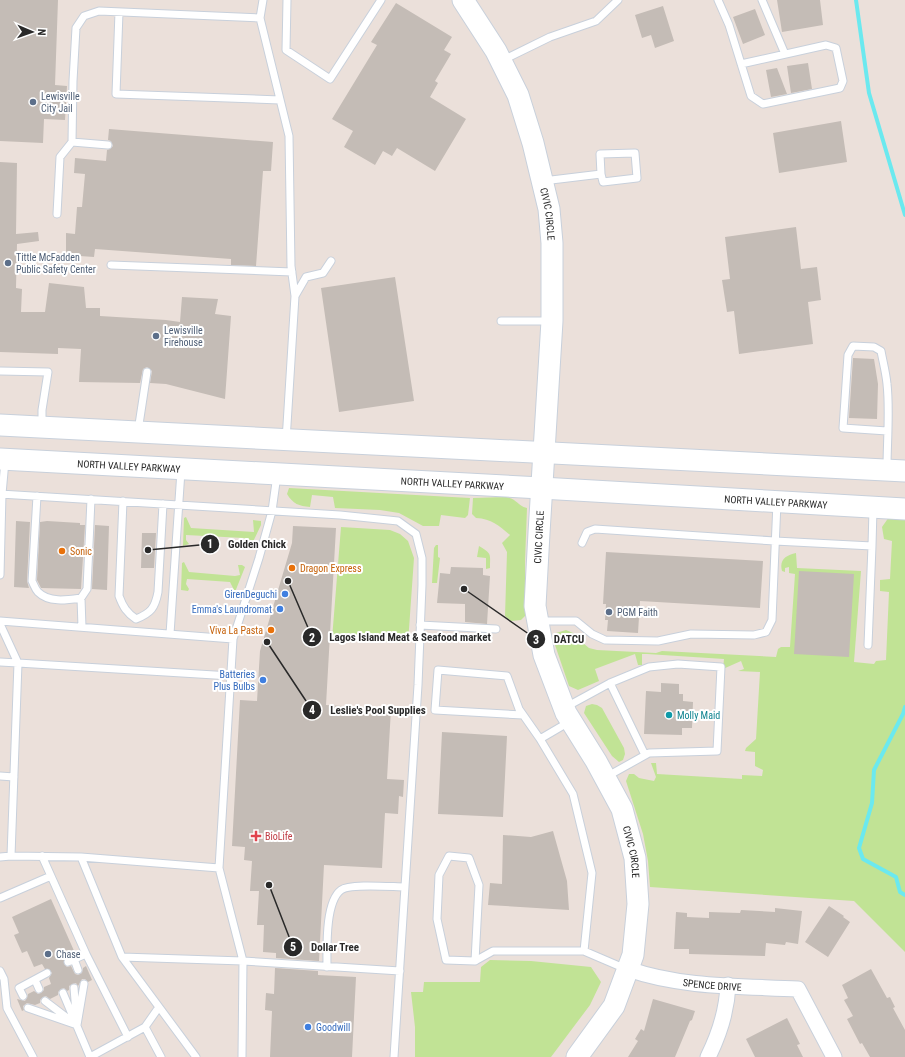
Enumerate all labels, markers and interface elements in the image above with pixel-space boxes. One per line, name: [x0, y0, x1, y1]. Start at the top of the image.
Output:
north arrow: [12, 12, 52, 52]
text: N: [35, 29, 48, 36]
place label: Lewisville City Jail: [41, 91, 80, 114]
marker: Lewisville City Jail: [28, 97, 38, 107]
street label: CIVIC CIRCLE: [539, 187, 557, 241]
place label: Tittle McFadden Public Safety Center: [16, 252, 96, 275]
marker: Tittle McFadden Public Safety Center: [3, 258, 13, 268]
place label: Lewisville Firehouse: [164, 325, 203, 348]
marker: Lewisville Firehouse: [151, 331, 161, 341]
street label: NORTH VALLEY PARKWAY: [77, 458, 181, 474]
street label: NORTH VALLEY PARKWAY: [400, 475, 505, 492]
street label: NORTH VALLEY PARKWAY: [724, 493, 829, 510]
street label: CIVIC CIRCLE: [532, 510, 546, 564]
callout: Golden Chick: [200, 533, 294, 556]
text: 1: [207, 537, 213, 551]
text: Golden Chick: [228, 538, 287, 551]
marker: Sonic: [57, 546, 67, 556]
place label: Sonic: [70, 546, 92, 557]
marker: Dragon Express: [287, 563, 297, 573]
place label: Dragon Express: [300, 563, 362, 574]
place label: GirenDeguchi: [224, 589, 277, 600]
marker: GirenDeguchi: [280, 589, 290, 599]
place label: Emma's Laundromat: [192, 604, 272, 615]
marker: Emma's Laundromat: [275, 604, 285, 614]
marker: PGM Faith: [604, 607, 614, 617]
place label: PGM Faith: [617, 607, 658, 618]
place label: Viva La Pasta: [209, 625, 263, 636]
marker: Viva La Pasta: [266, 625, 276, 635]
callout: Lagos Island Meat & Seafood market: [302, 626, 499, 649]
callout: DATCU: [526, 628, 592, 651]
text: 2: [309, 631, 315, 645]
text: Lagos Island Meat & Seafood market: [329, 631, 491, 644]
text: 3: [533, 633, 539, 647]
text: DATCU: [554, 633, 584, 646]
place label: Batteries Plus Bulbs: [213, 669, 255, 692]
marker: Batteries Plus Bulbs: [258, 675, 268, 685]
callout: Leslie's Pool Supplies: [302, 698, 434, 721]
text: 4: [309, 703, 315, 717]
text: Leslie's Pool Supplies: [330, 704, 426, 717]
marker: Molly Maid: [664, 710, 674, 720]
place label: Molly Maid: [677, 710, 720, 721]
street label: CIVIC CIRCLE: [621, 825, 642, 878]
marker: BioLife: [250, 830, 262, 842]
place label: BioLife: [265, 831, 293, 842]
callout: Dollar Tree: [283, 935, 367, 958]
text: 5: [290, 940, 296, 954]
text: Dollar Tree: [311, 941, 359, 954]
marker: Chase: [43, 949, 53, 959]
place label: Chase: [56, 949, 81, 960]
street label: SPENCE DRIVE: [682, 976, 742, 992]
marker: Goodwill: [303, 1022, 313, 1032]
place label: Goodwill: [316, 1022, 350, 1033]

